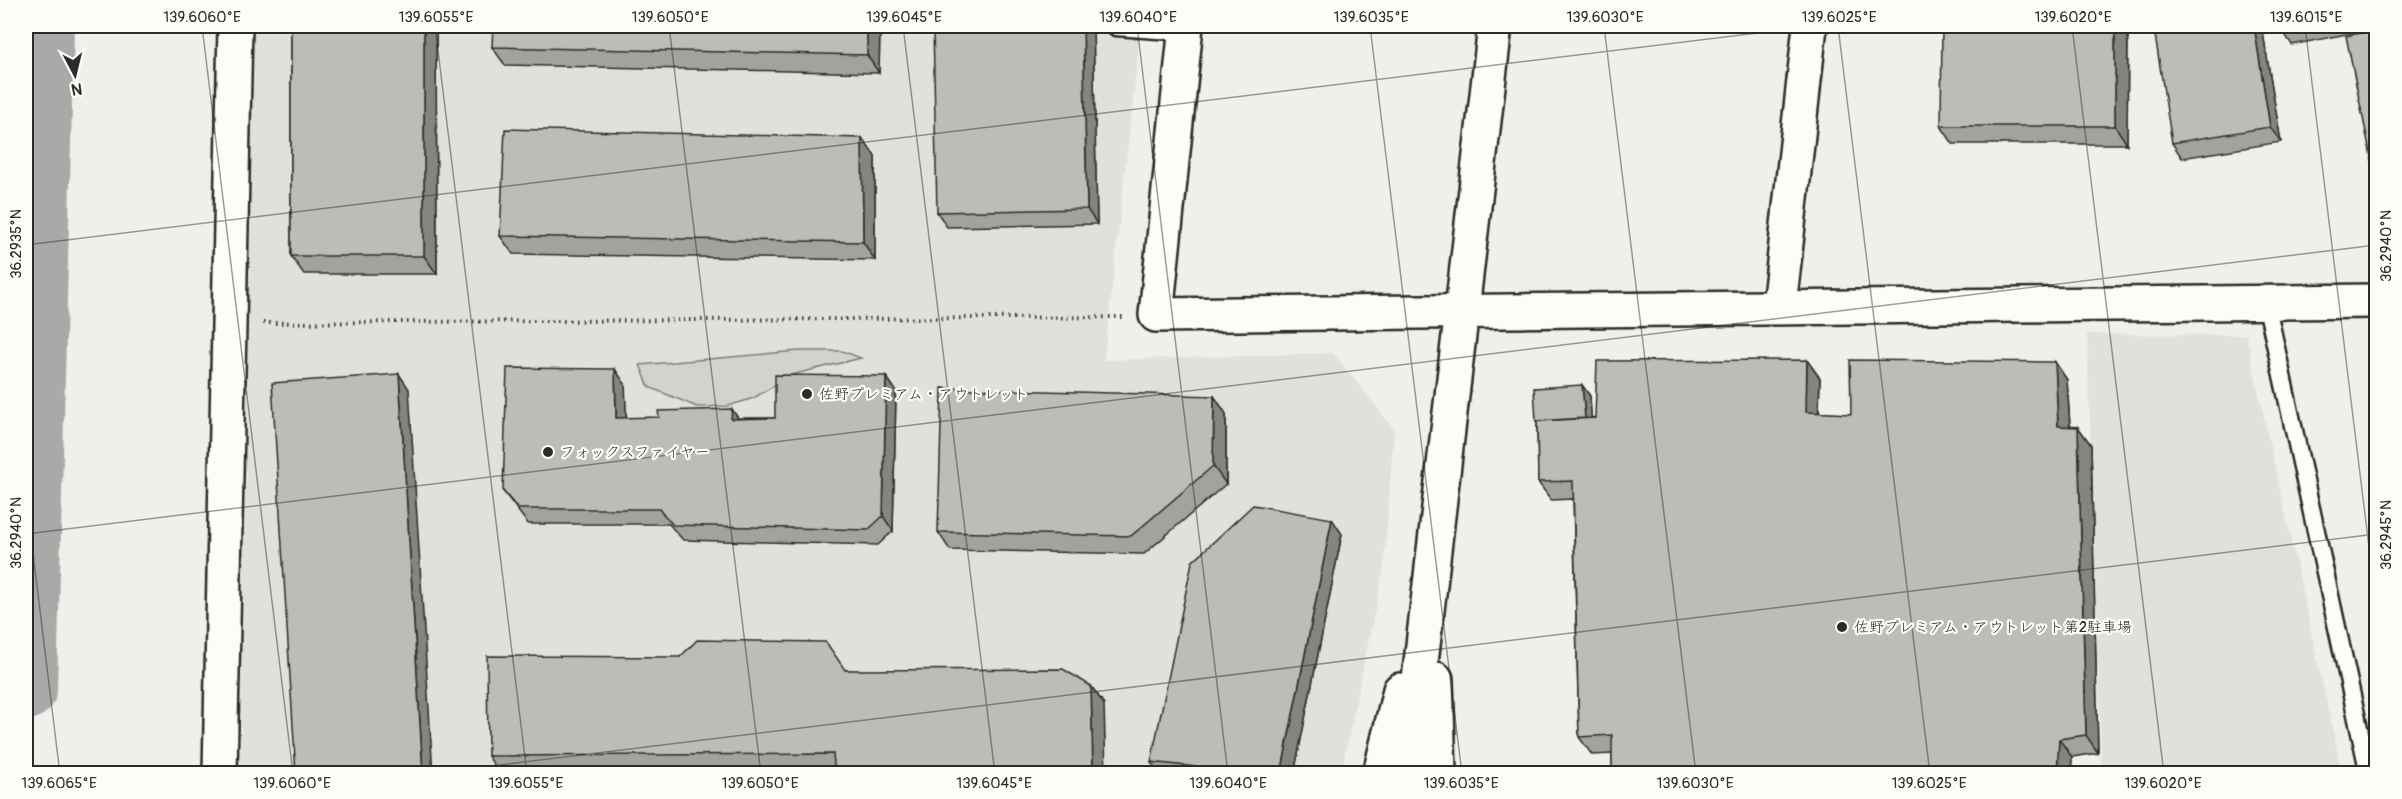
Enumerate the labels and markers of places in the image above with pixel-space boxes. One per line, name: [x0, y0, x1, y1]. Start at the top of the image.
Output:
place label: 佐野プレミアム・アウトレット: [819, 385, 1029, 404]
marker: 佐野プレミアム・アウトレット: [800, 387, 814, 401]
place label: フォックスファイヤー: [560, 443, 710, 462]
marker: フォックスファイヤー: [541, 445, 555, 459]
place label: 佐野プレミアム・アウトレット第2駐車場: [1854, 618, 2132, 637]
marker: 佐野プレミアム・アウトレット第2駐車場: [1835, 620, 1849, 634]

